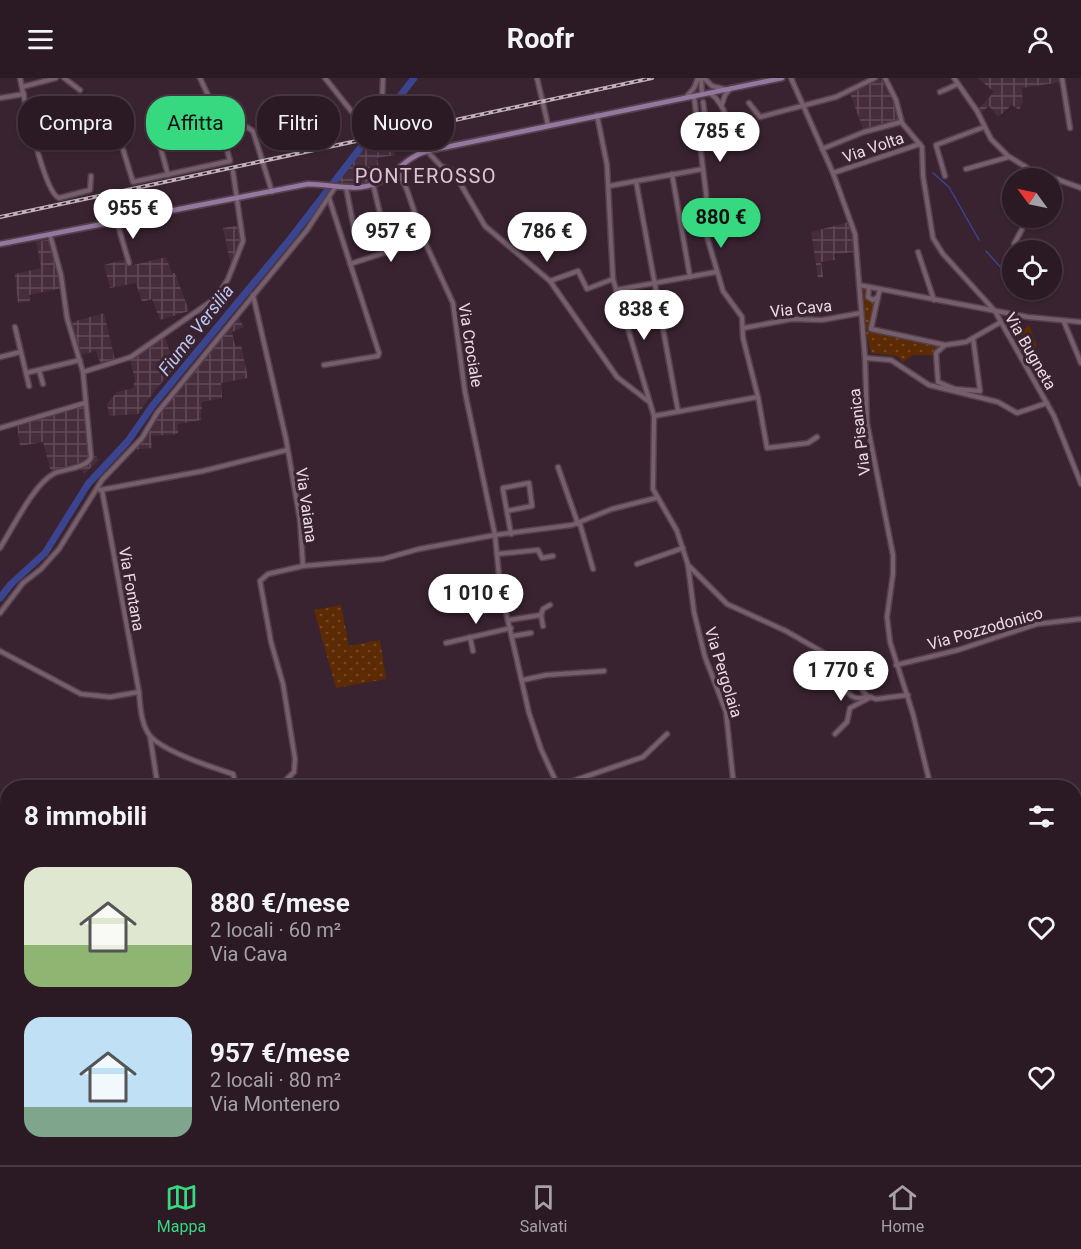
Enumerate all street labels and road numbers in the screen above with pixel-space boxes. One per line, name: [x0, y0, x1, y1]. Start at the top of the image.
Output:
street label: Via Volta: [840, 128, 906, 167]
street label: Via Cava: [769, 296, 833, 321]
street label: Via Crociale: [454, 302, 487, 388]
street label: Via Bugneta: [1001, 309, 1060, 393]
street label: Via Pisanica: [845, 387, 874, 477]
street label: Via Vaiana: [292, 466, 321, 544]
street label: Via Fontana: [115, 546, 148, 633]
street label: Via Pozzodonico: [925, 603, 1045, 654]
street label: Via Pergolaia: [701, 625, 746, 720]

